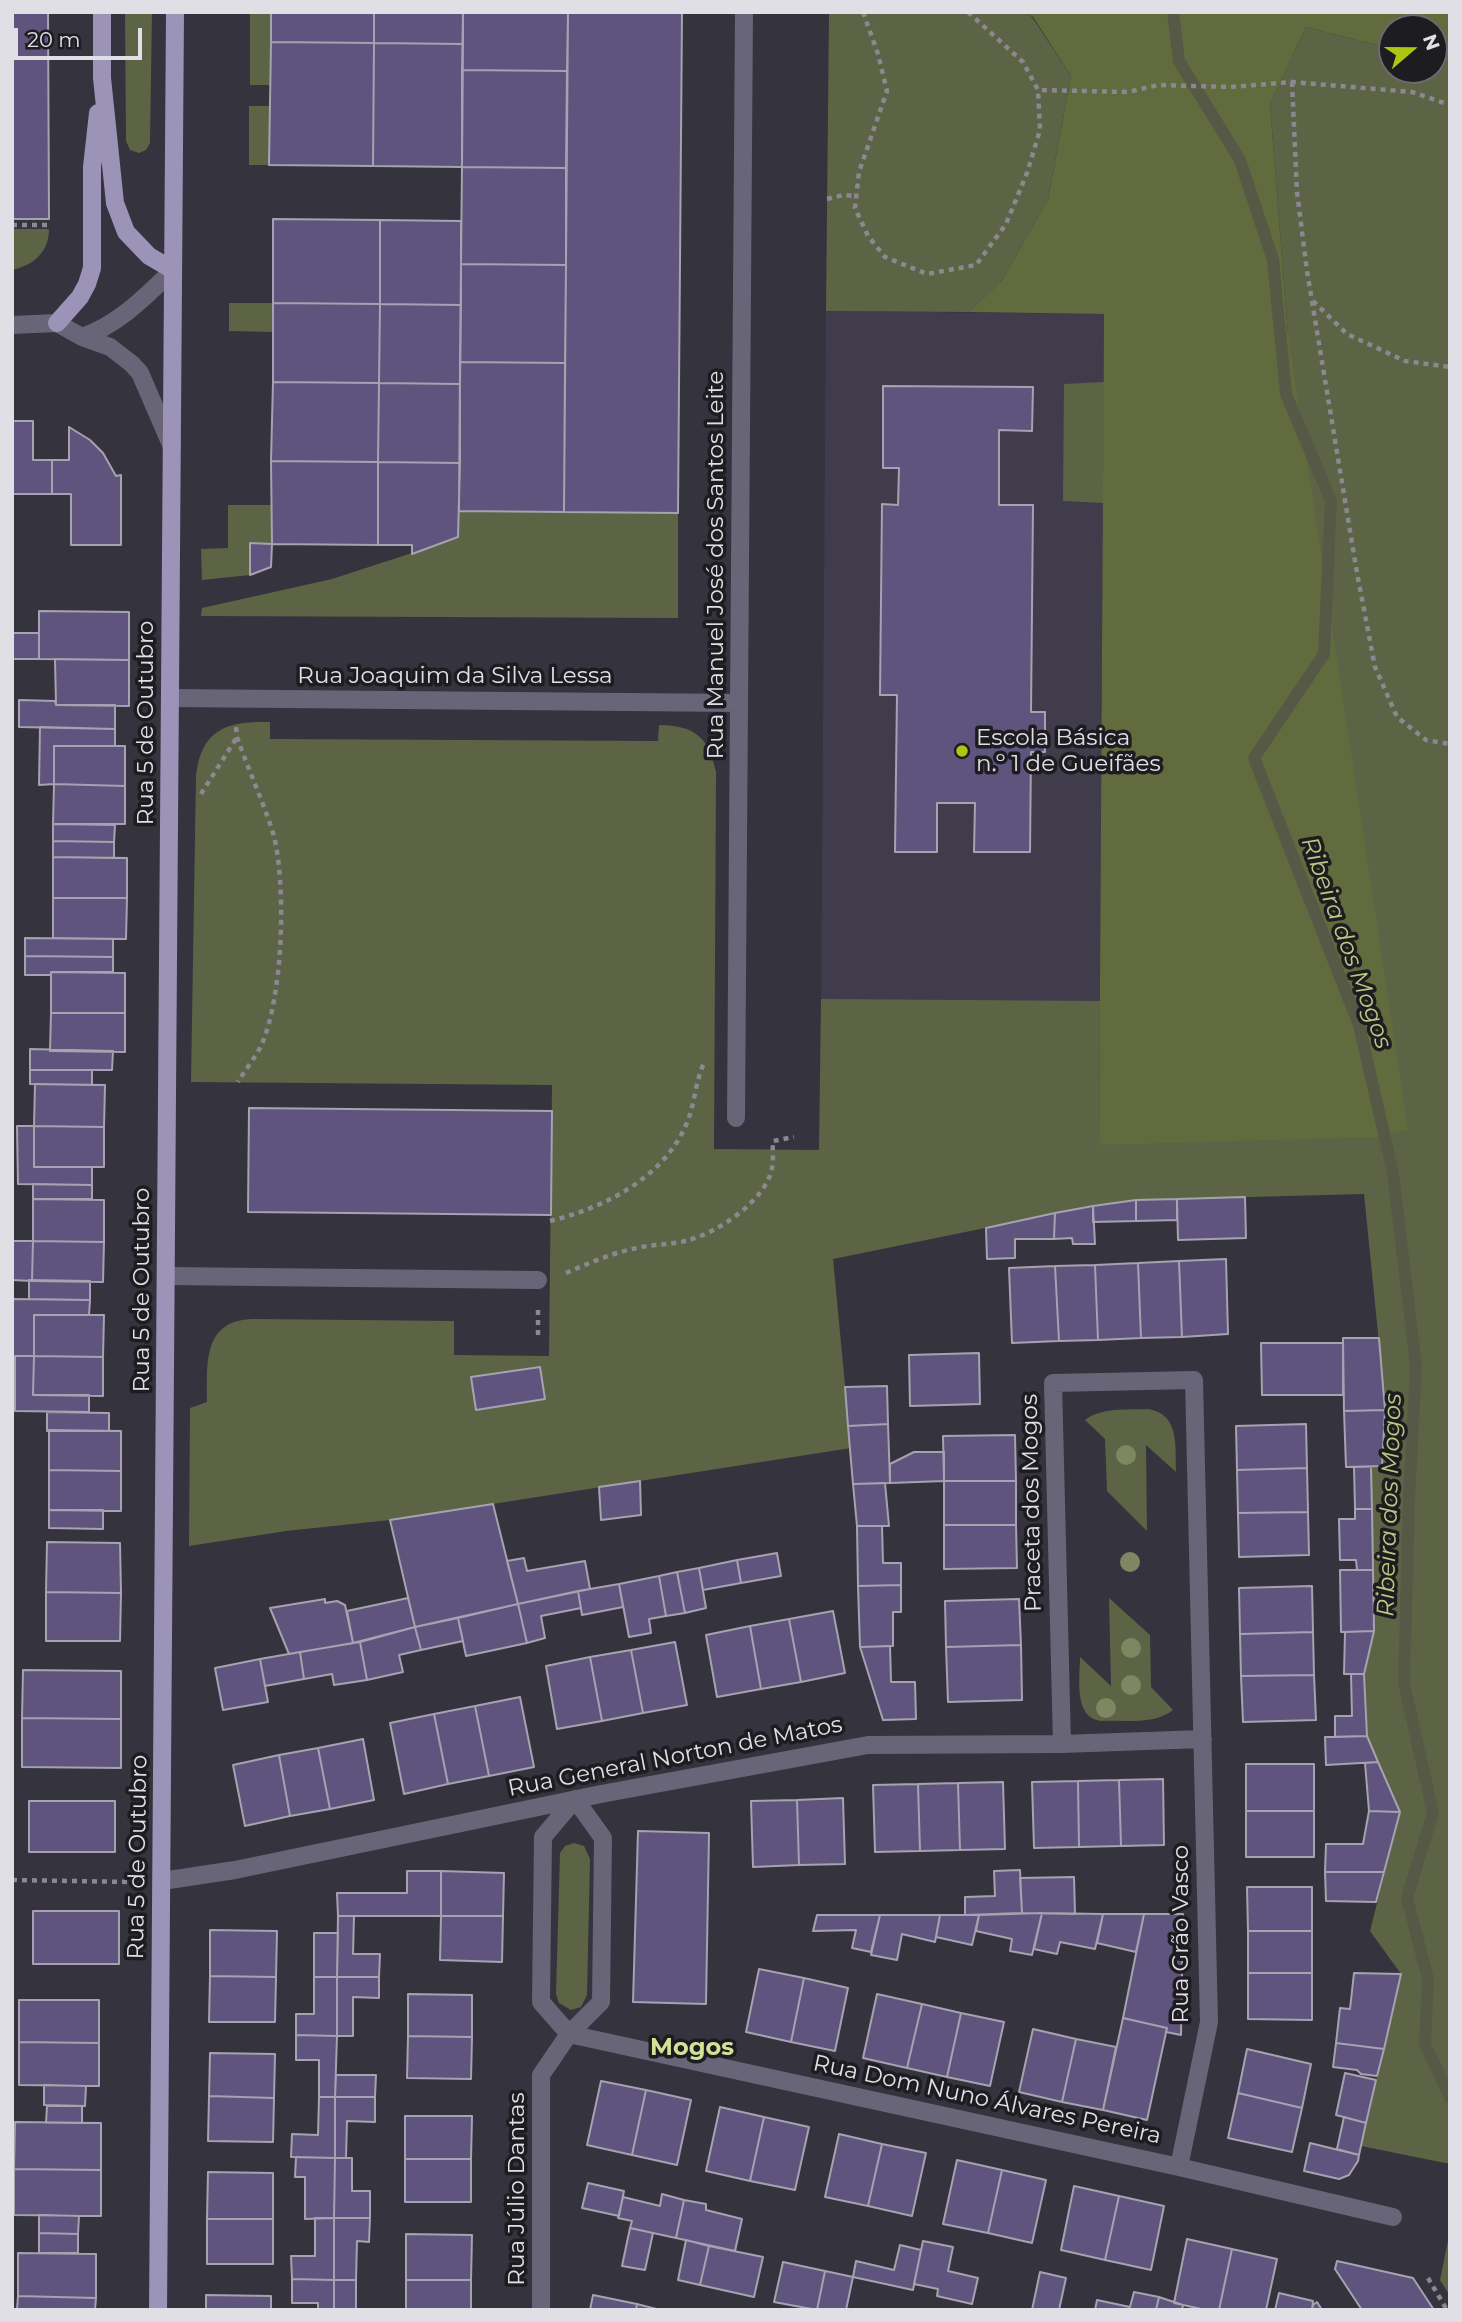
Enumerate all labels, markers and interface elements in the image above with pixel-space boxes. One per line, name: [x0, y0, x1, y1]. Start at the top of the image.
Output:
scale bar: [18, 14, 145, 58]
north arrow: [1378, 14, 1448, 84]
text: 20 m: [27, 27, 81, 52]
text: N: [1418, 31, 1445, 53]
street label: Rua Manuel José dos Santos Leite: [702, 371, 730, 759]
street label: Rua 5 de Outubro: [132, 621, 160, 825]
street label: Rua Joaquim da Silva Lessa: [297, 662, 613, 690]
place label: Escola Básica n.º 1 de Gueifães: [976, 724, 1161, 778]
marker: Escola Básica n.º 1 de Gueifães: [954, 743, 970, 759]
water label: Ribeira dos Mogos: [1294, 833, 1398, 1053]
street label: Rua 5 de Outubro: [128, 1188, 156, 1392]
water label: Ribeira dos Mogos: [1372, 1393, 1408, 1617]
street label: Praceta dos Mogos: [1016, 1394, 1048, 1612]
street label: Rua General Norton de Matos: [505, 1711, 845, 1803]
street label: Rua 5 de Outubro: [122, 1754, 154, 1960]
street label: Rua Grão Vasco: [1167, 1845, 1195, 2023]
district label: Mogos: [650, 2034, 734, 2062]
street label: Rua Dom Nuno Álvares Pereira: [811, 2050, 1163, 2150]
street label: Rua Júlio Dantas: [503, 2092, 531, 2286]

